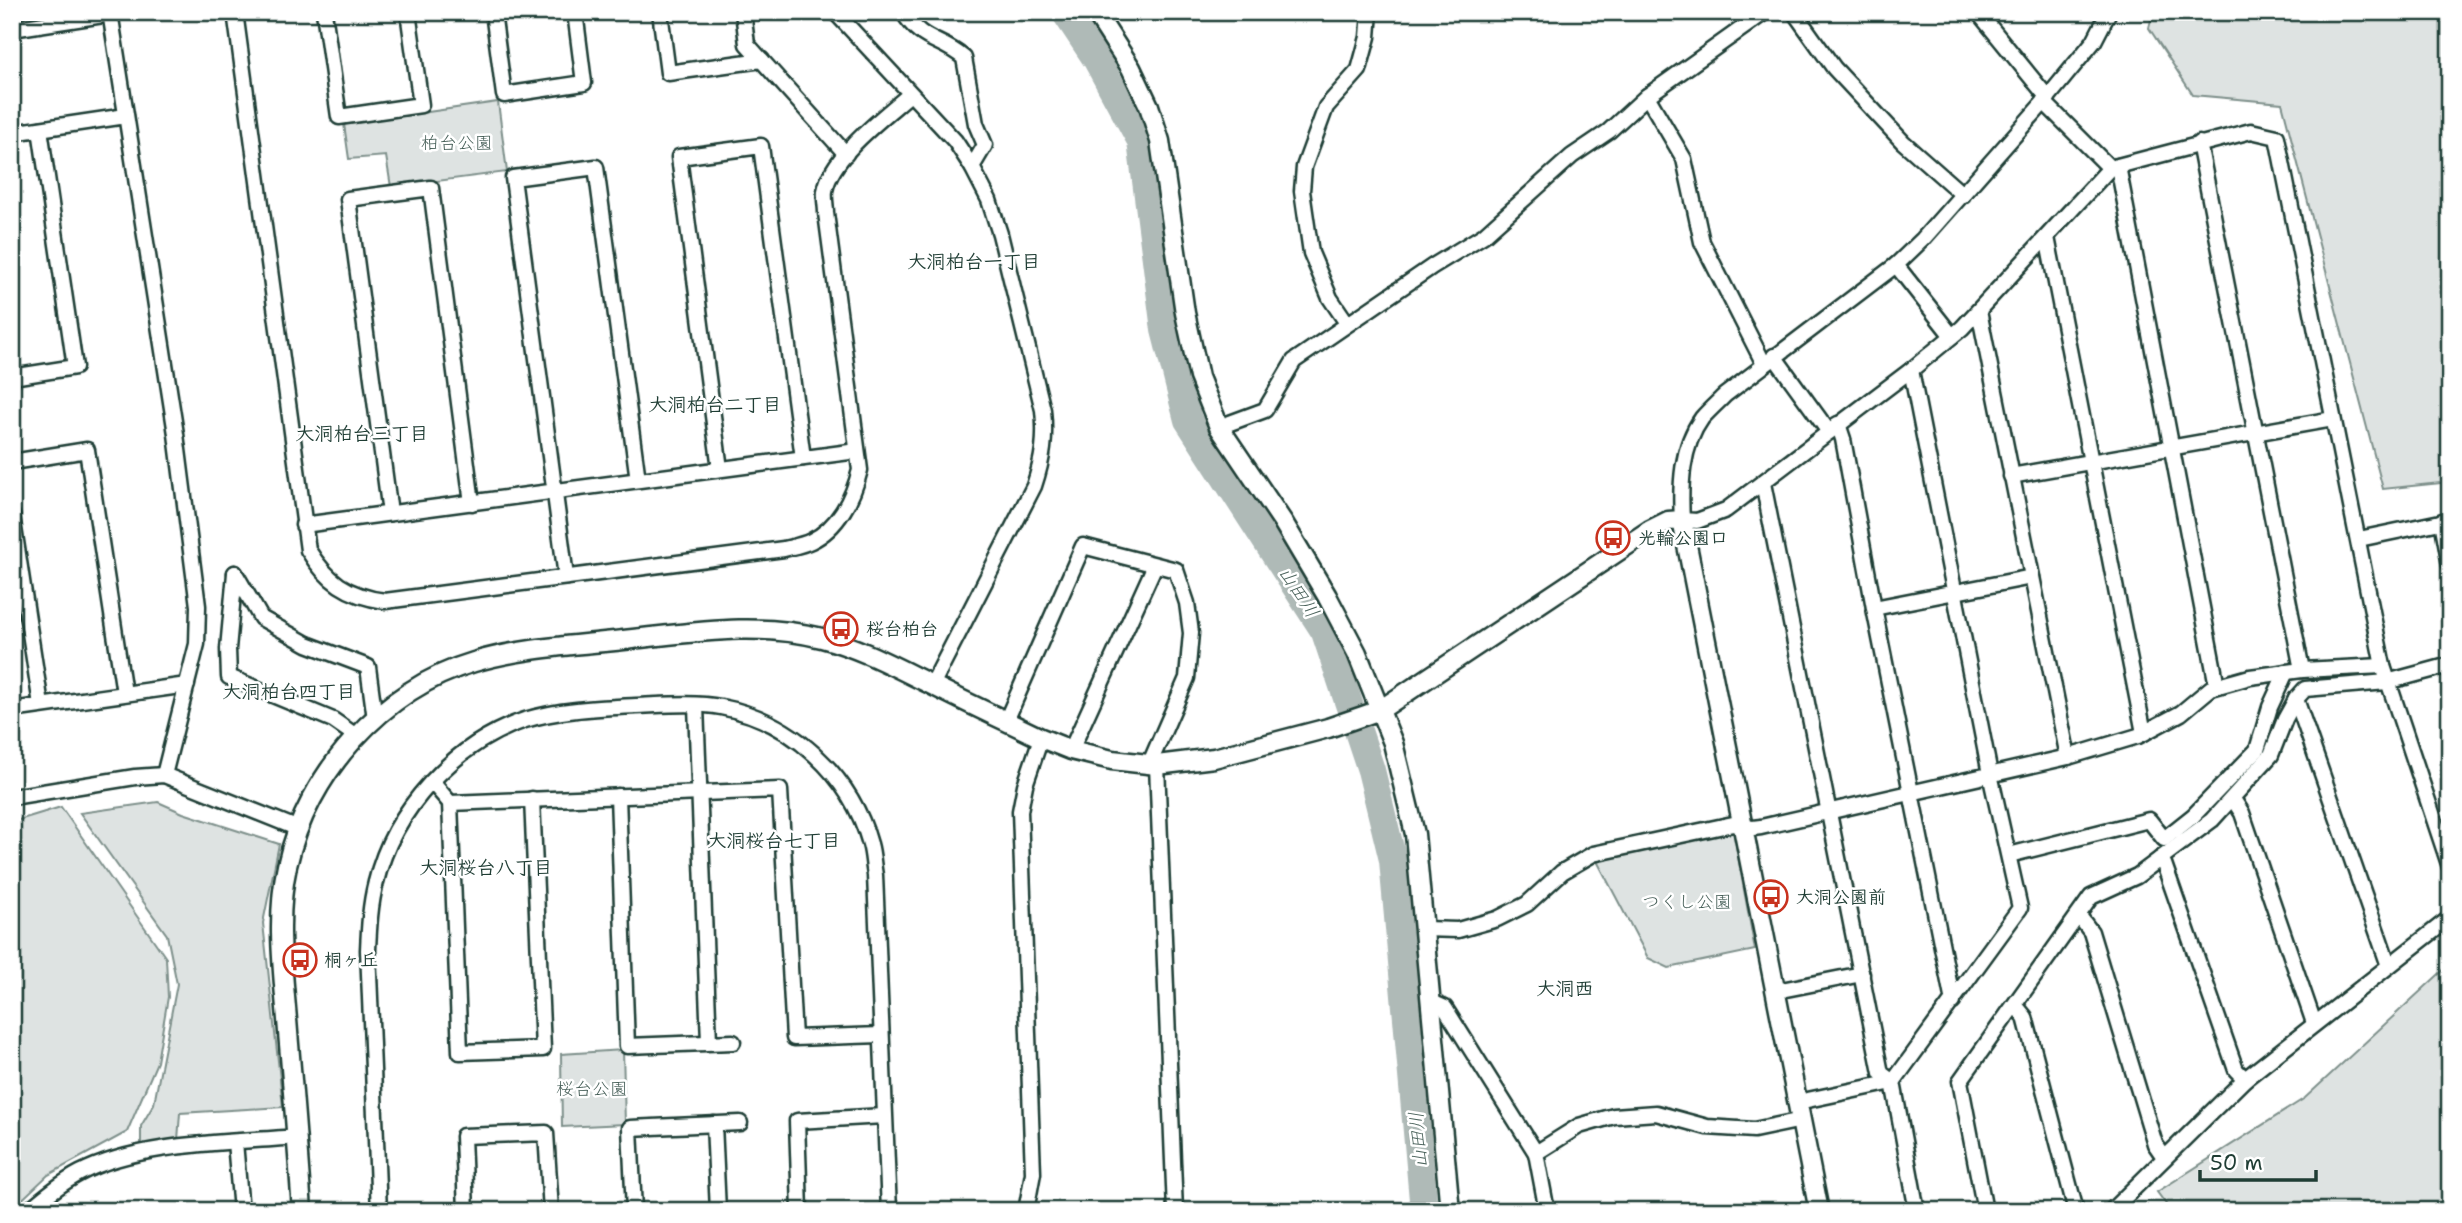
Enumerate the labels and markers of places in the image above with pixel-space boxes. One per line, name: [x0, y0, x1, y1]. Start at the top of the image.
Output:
bus stop icon: 光輪公園口: [1594, 519, 1632, 557]
place label: 光輪公園口: [1638, 526, 1728, 550]
bus stop icon: 桜台柏台: [822, 610, 860, 648]
place label: 桜台柏台: [866, 617, 938, 641]
bus stop icon: 大洞公園前: [1752, 878, 1790, 916]
place label: 大洞公園前: [1796, 885, 1886, 909]
bus stop icon: 桐ヶ丘: [281, 941, 319, 979]
place label: 桐ヶ丘: [324, 948, 378, 972]

